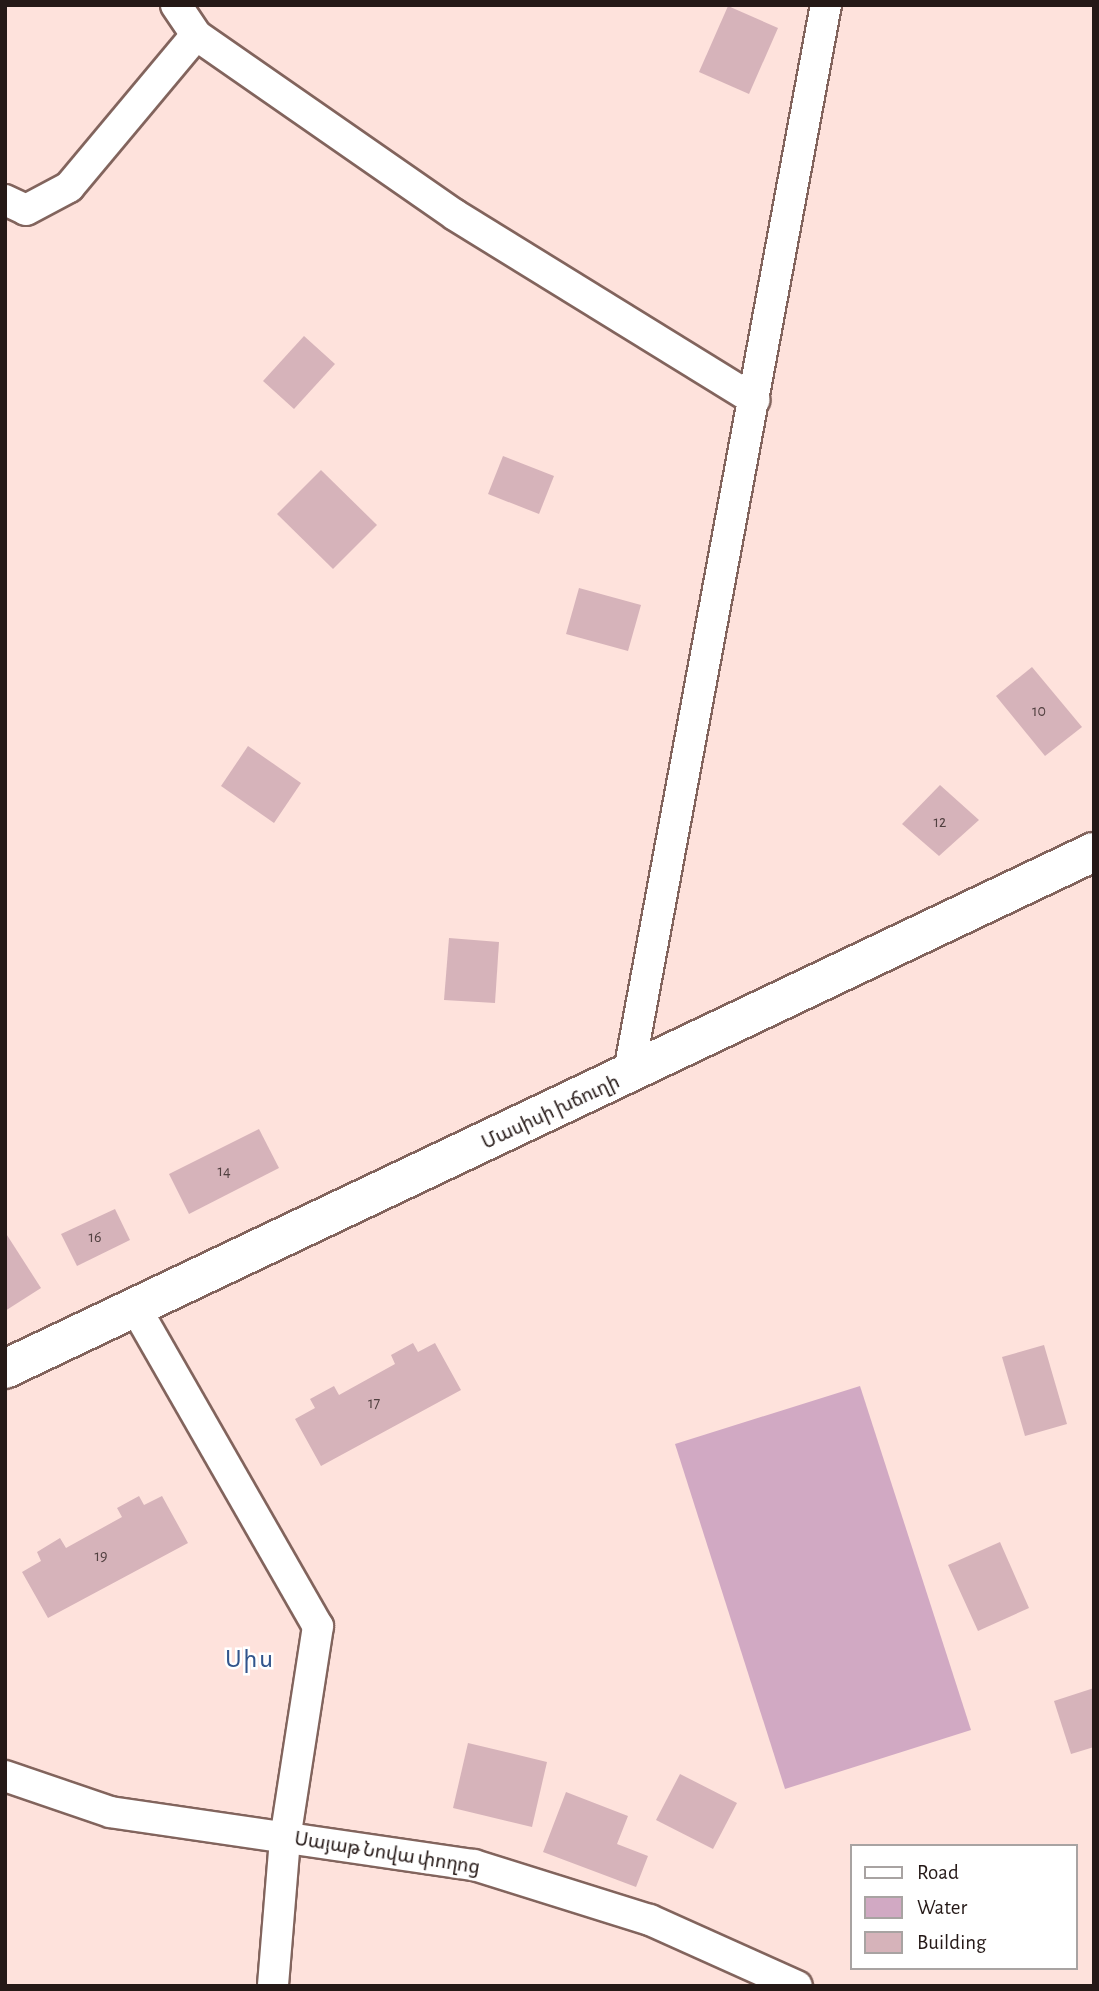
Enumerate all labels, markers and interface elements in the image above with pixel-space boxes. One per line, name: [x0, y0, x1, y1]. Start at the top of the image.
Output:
house number: 10: [1032, 701, 1046, 721]
house number: 12: [934, 812, 946, 832]
street label: Մասիսի խճուղի: [478, 1071, 624, 1155]
house number: 14: [217, 1161, 231, 1181]
house number: 16: [88, 1227, 102, 1247]
house number: 17: [368, 1393, 380, 1413]
house number: 19: [94, 1546, 108, 1566]
district label: Սիս: [225, 1647, 275, 1675]
street label: Սայաթ Նովա փողոց: [293, 1828, 481, 1880]
legend: [850, 1844, 1078, 1970]
text: Road: [917, 1862, 959, 1883]
text: Water: [917, 1897, 967, 1918]
text: Building: [917, 1932, 986, 1953]

